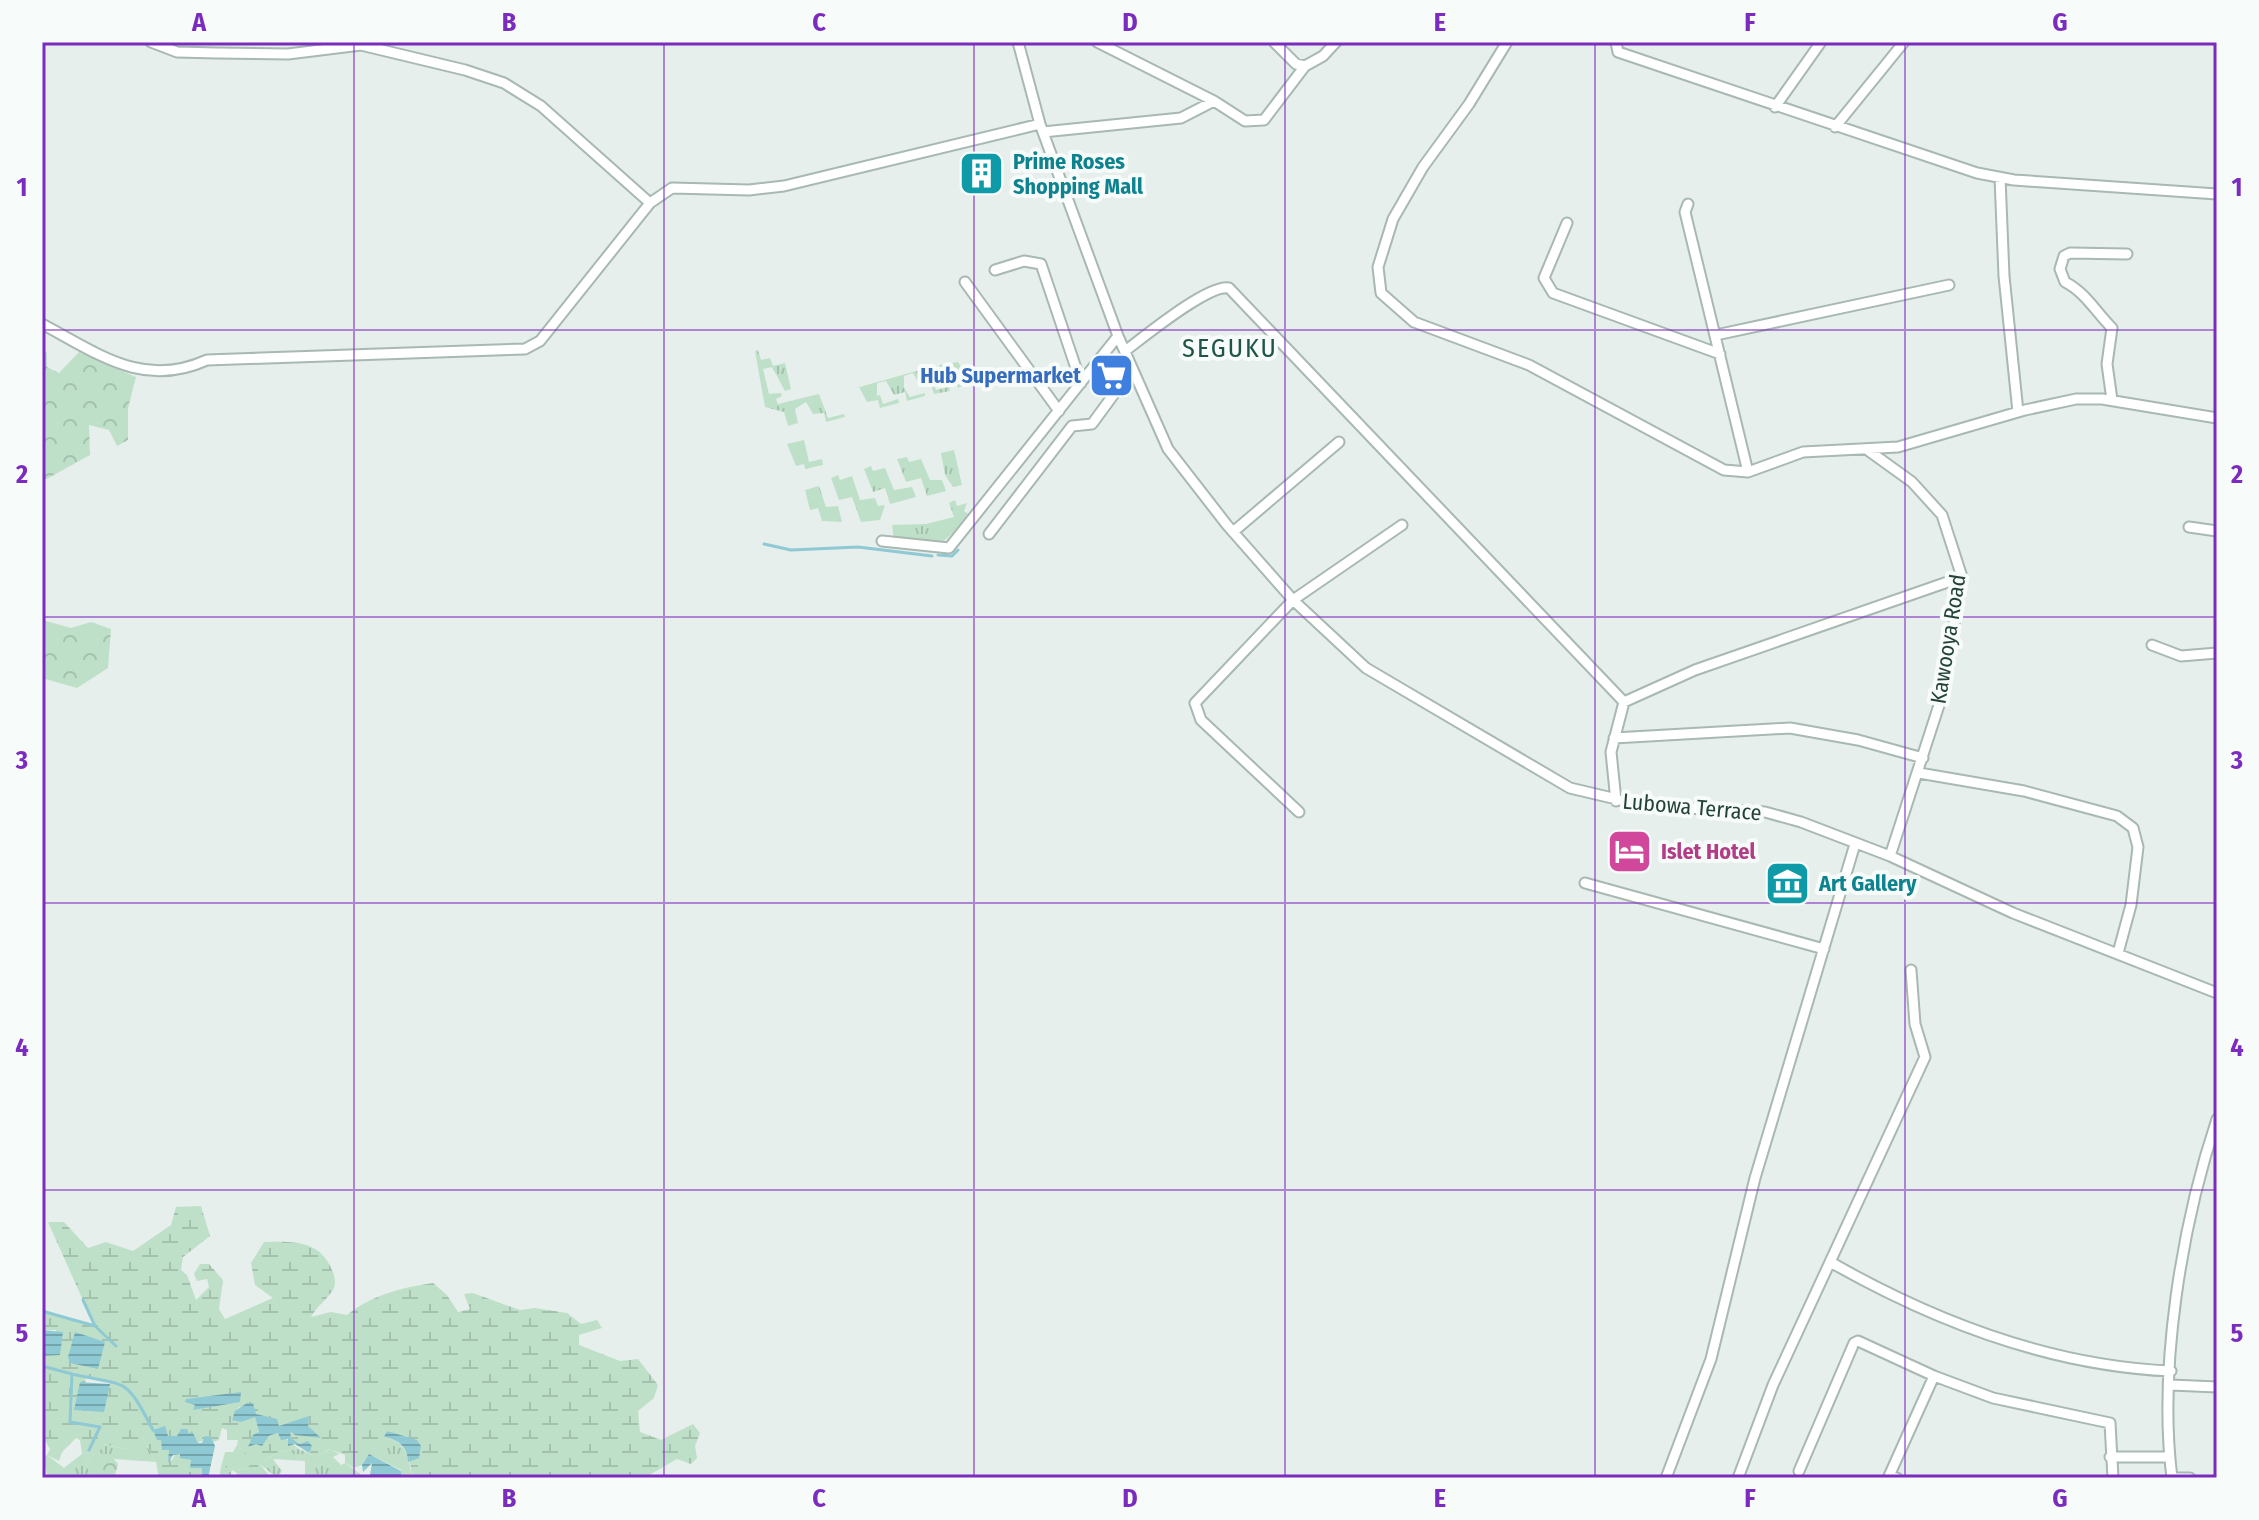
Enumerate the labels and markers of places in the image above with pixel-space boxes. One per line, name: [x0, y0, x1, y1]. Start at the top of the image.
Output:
place label: Prime Roses Shopping Mall: [1013, 148, 1144, 200]
building icon: Prime Roses Shopping Mall: [958, 150, 1006, 198]
supermarket icon: Hub Supermarket: [1088, 351, 1136, 399]
place label: Hub Supermarket: [920, 362, 1081, 389]
hotel icon: Islet Hotel: [1606, 827, 1654, 875]
place label: Islet Hotel: [1661, 838, 1756, 865]
museum icon: Art Gallery: [1764, 859, 1812, 907]
place label: Art Gallery: [1818, 870, 1917, 897]

